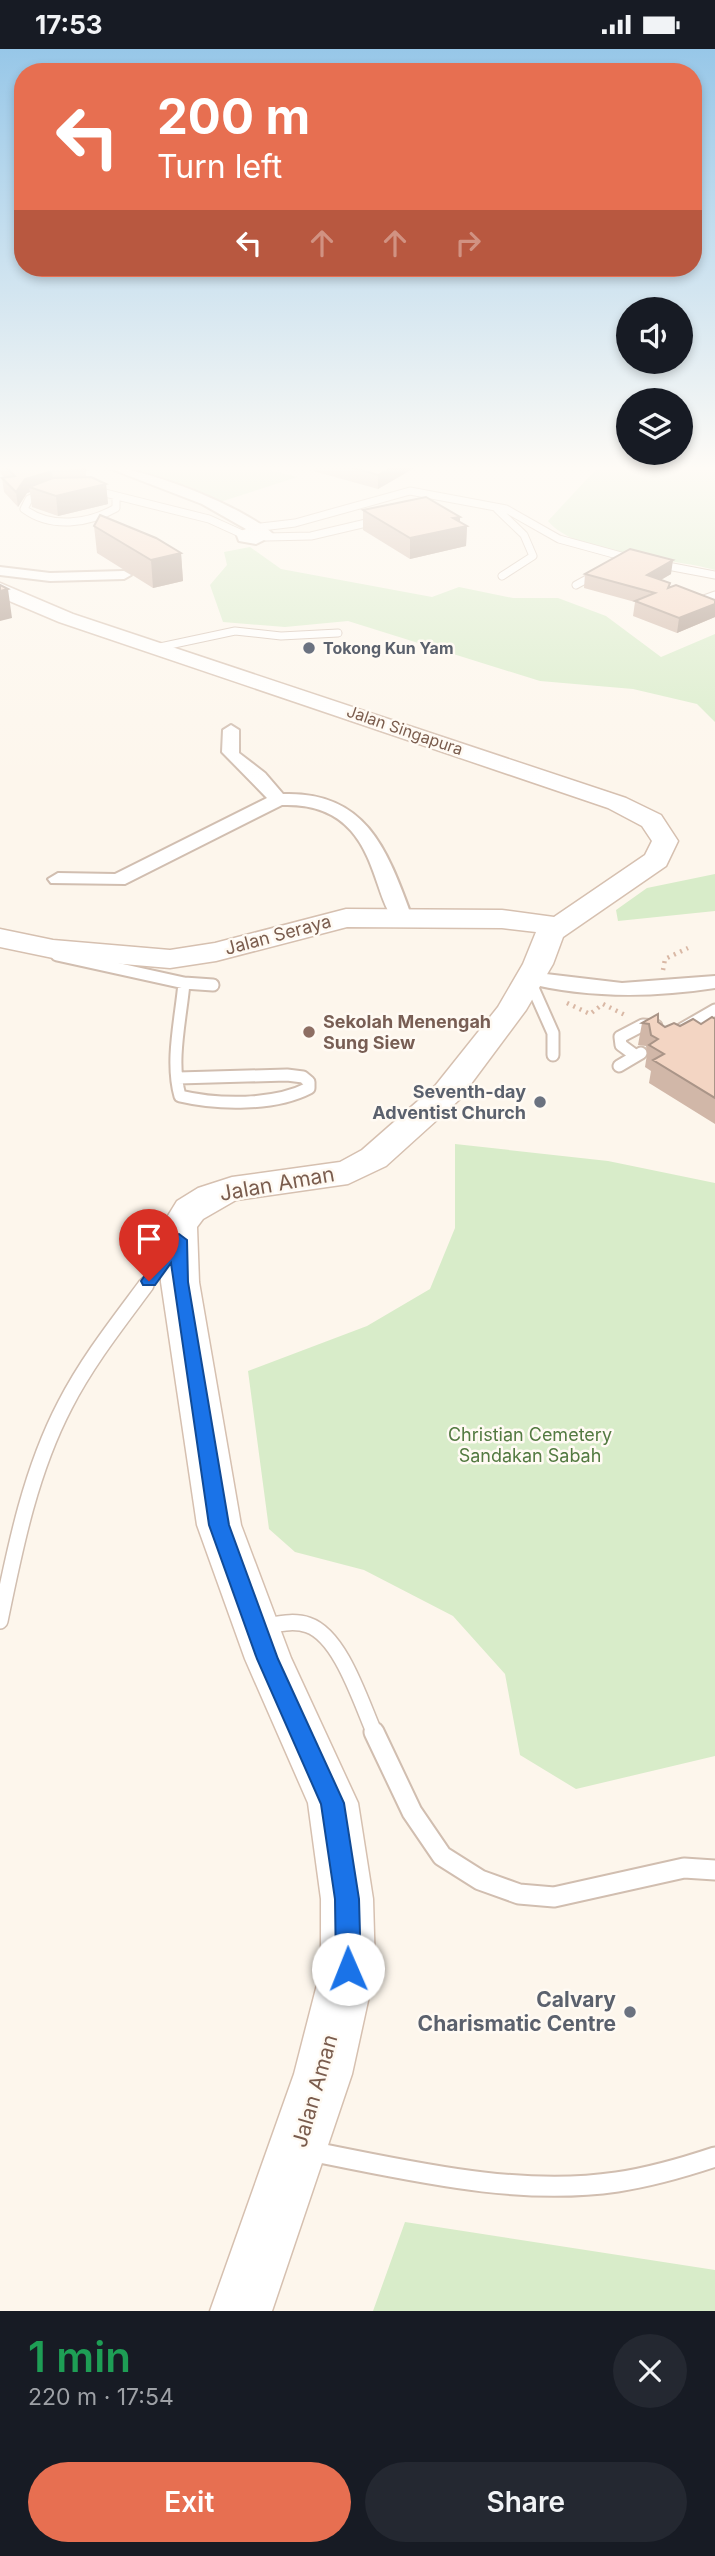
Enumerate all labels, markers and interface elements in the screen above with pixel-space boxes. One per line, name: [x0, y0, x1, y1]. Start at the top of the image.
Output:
text: 17:53: [35, 9, 103, 40]
text: 200 m: [157, 87, 310, 146]
icon: left: [42, 91, 133, 182]
text: Turn left: [157, 147, 282, 186]
icon: left: [230, 224, 268, 262]
icon: ahead: [303, 224, 341, 262]
icon: ahead: [376, 224, 414, 262]
icon: right: [449, 224, 487, 262]
map controls: [616, 297, 693, 465]
button: sound: [616, 297, 693, 374]
button: layers: [616, 388, 693, 465]
place label: Tokong Kun Yam: [323, 638, 453, 658]
marker: Tokong Kun Yam: [301, 640, 317, 656]
street label: Jalan Singapura: [344, 701, 466, 759]
street label: Jalan Seraya: [222, 910, 333, 959]
place label: Sekolah Menengah Sung Siew: [323, 1011, 491, 1053]
marker: Sekolah Menengah Sung Siew: [301, 1024, 317, 1040]
place label: Seventh-day Adventist Church: [372, 1081, 526, 1123]
marker: Seventh-day Adventist Church: [532, 1094, 548, 1110]
street label: Jalan Aman: [218, 1161, 336, 1206]
pin: [119, 1209, 179, 1281]
icon: arrive: [130, 1220, 168, 1258]
park label: Christian Cemetery Sandakan Sabah: [448, 1424, 612, 1466]
position arrow: [311, 1932, 385, 2006]
place label: Calvary Charismatic Centre: [418, 1987, 616, 2036]
marker: Calvary Charismatic Centre: [622, 2004, 638, 2020]
street label: Jalan Aman: [287, 2032, 343, 2150]
text: 1 min: [28, 2331, 131, 2382]
button: close: [613, 2334, 687, 2408]
text: 220 m · 17:54: [28, 2383, 174, 2411]
button: Exit: [28, 2462, 351, 2542]
button: Share: [365, 2462, 687, 2542]

